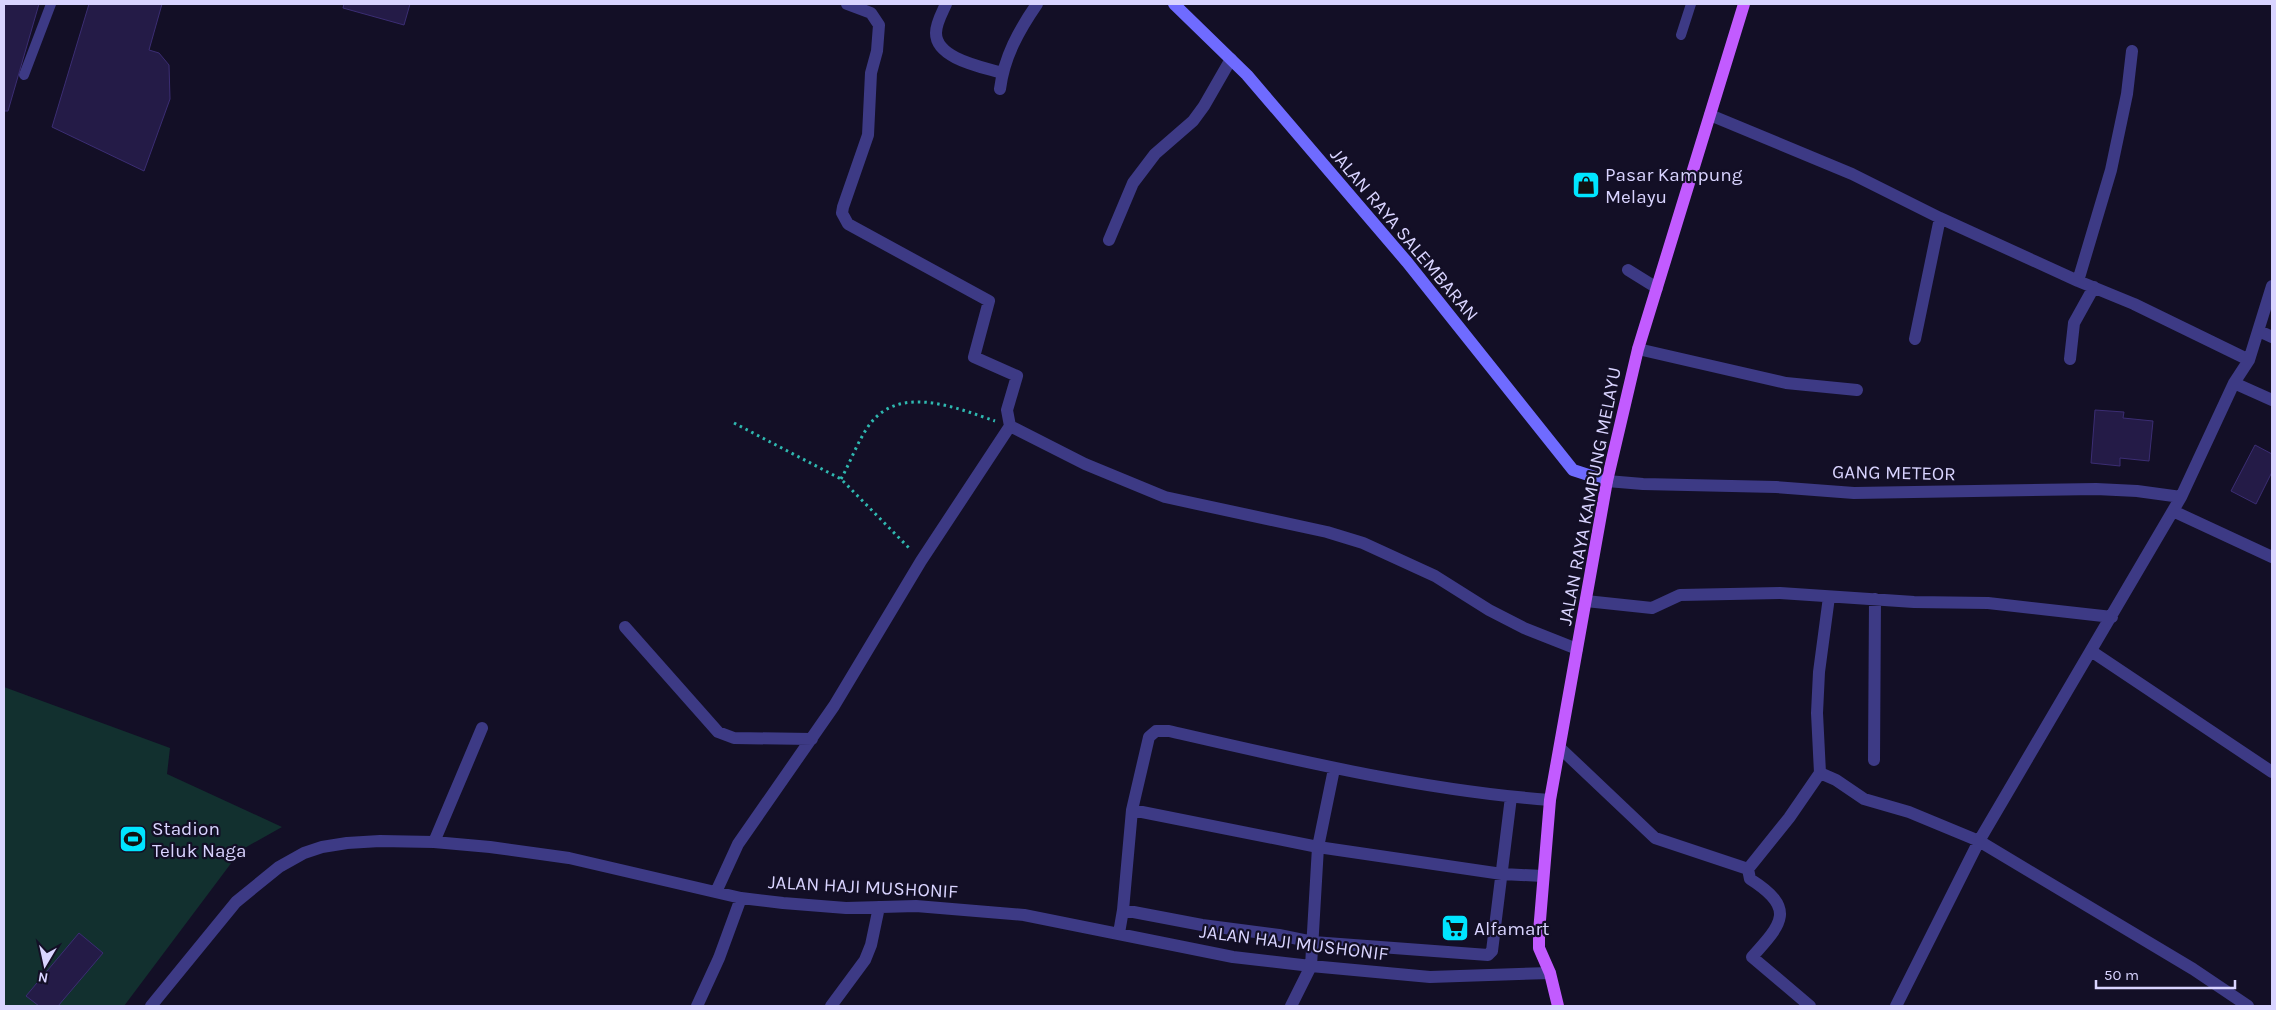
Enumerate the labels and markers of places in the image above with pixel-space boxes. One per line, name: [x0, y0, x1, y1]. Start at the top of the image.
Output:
place label: Pasar Kampung Melayu: [1605, 164, 1743, 208]
shop icon: Pasar Kampung Melayu: [1571, 170, 1601, 200]
place label: Stadion Teluk Naga: [152, 818, 247, 862]
sports icon: Stadion Teluk Naga: [118, 824, 148, 854]
supermarket icon: Alfamart: [1440, 913, 1470, 943]
place label: Alfamart: [1474, 918, 1549, 940]

